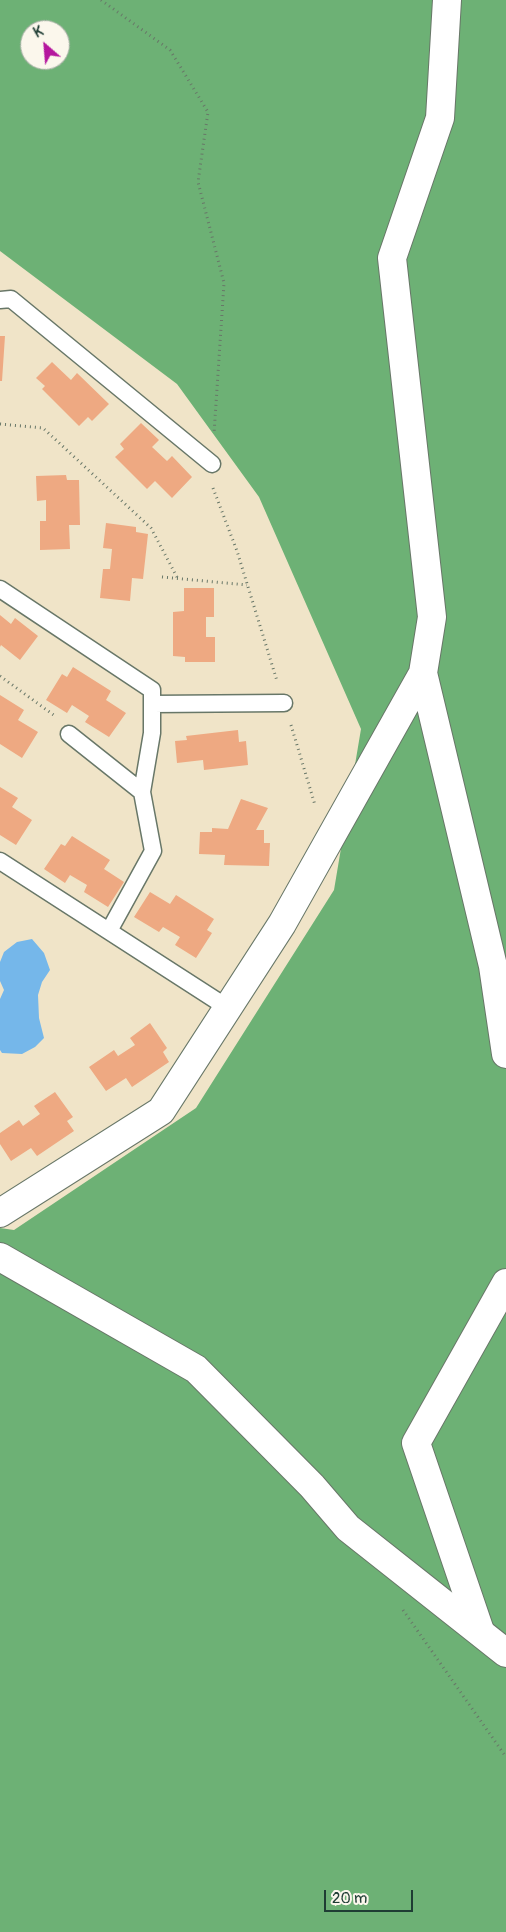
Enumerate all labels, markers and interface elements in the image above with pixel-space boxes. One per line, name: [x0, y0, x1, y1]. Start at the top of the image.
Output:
north arrow: [20, 20, 70, 70]
text: K: [31, 23, 46, 42]
scale bar: [326, 1880, 415, 1912]
text: 20 m: [332, 1889, 367, 1908]

